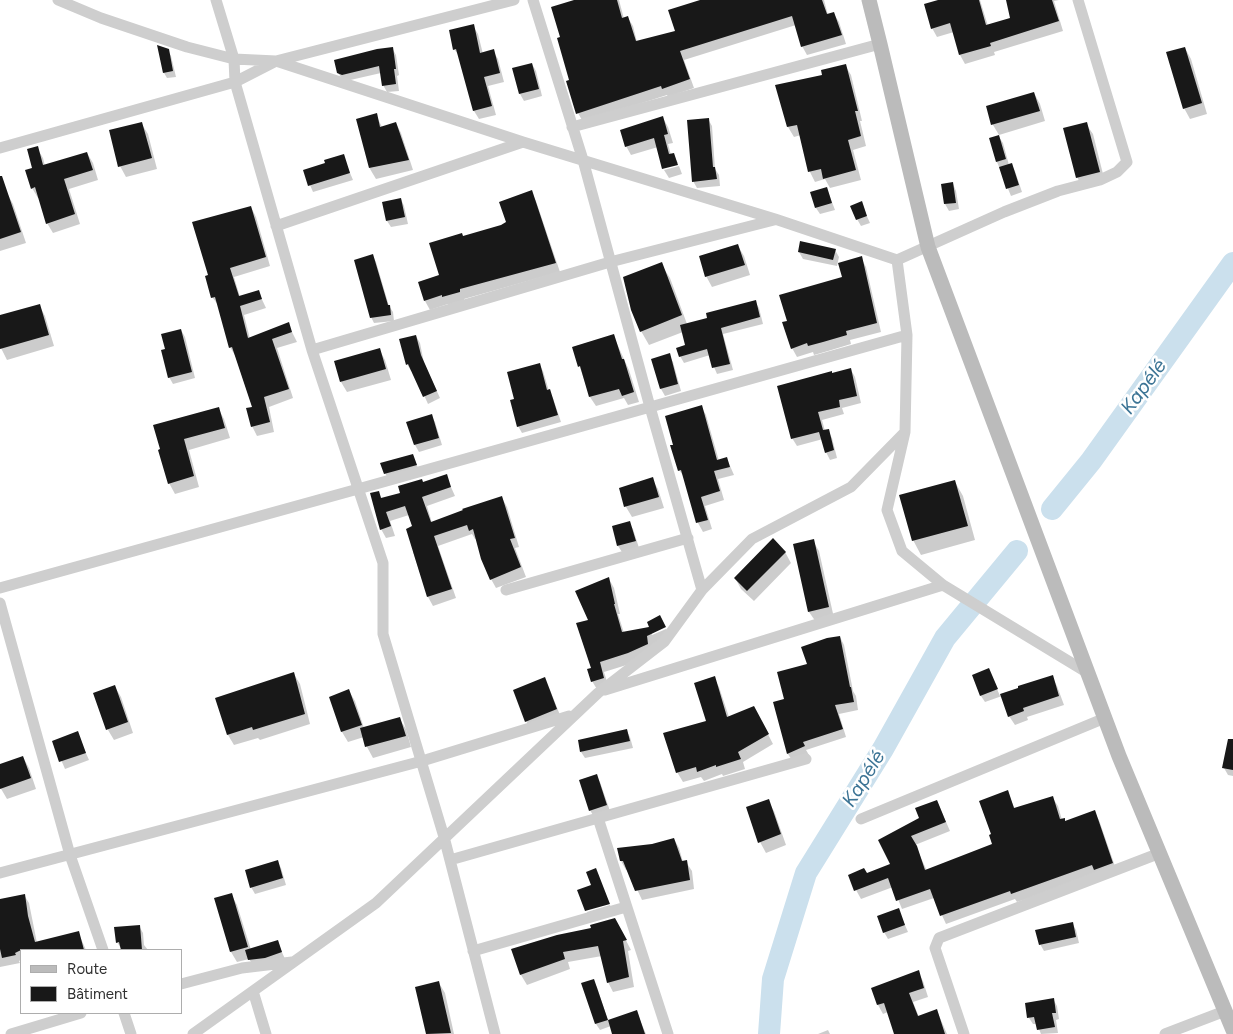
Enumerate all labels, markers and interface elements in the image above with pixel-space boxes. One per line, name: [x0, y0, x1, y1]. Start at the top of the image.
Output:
water label: Kapélé: [1116, 355, 1172, 419]
water label: Kapélé: [837, 746, 891, 812]
legend: [20, 949, 182, 1014]
text: Route: [67, 960, 107, 978]
text: Bâtiment: [67, 985, 128, 1003]

